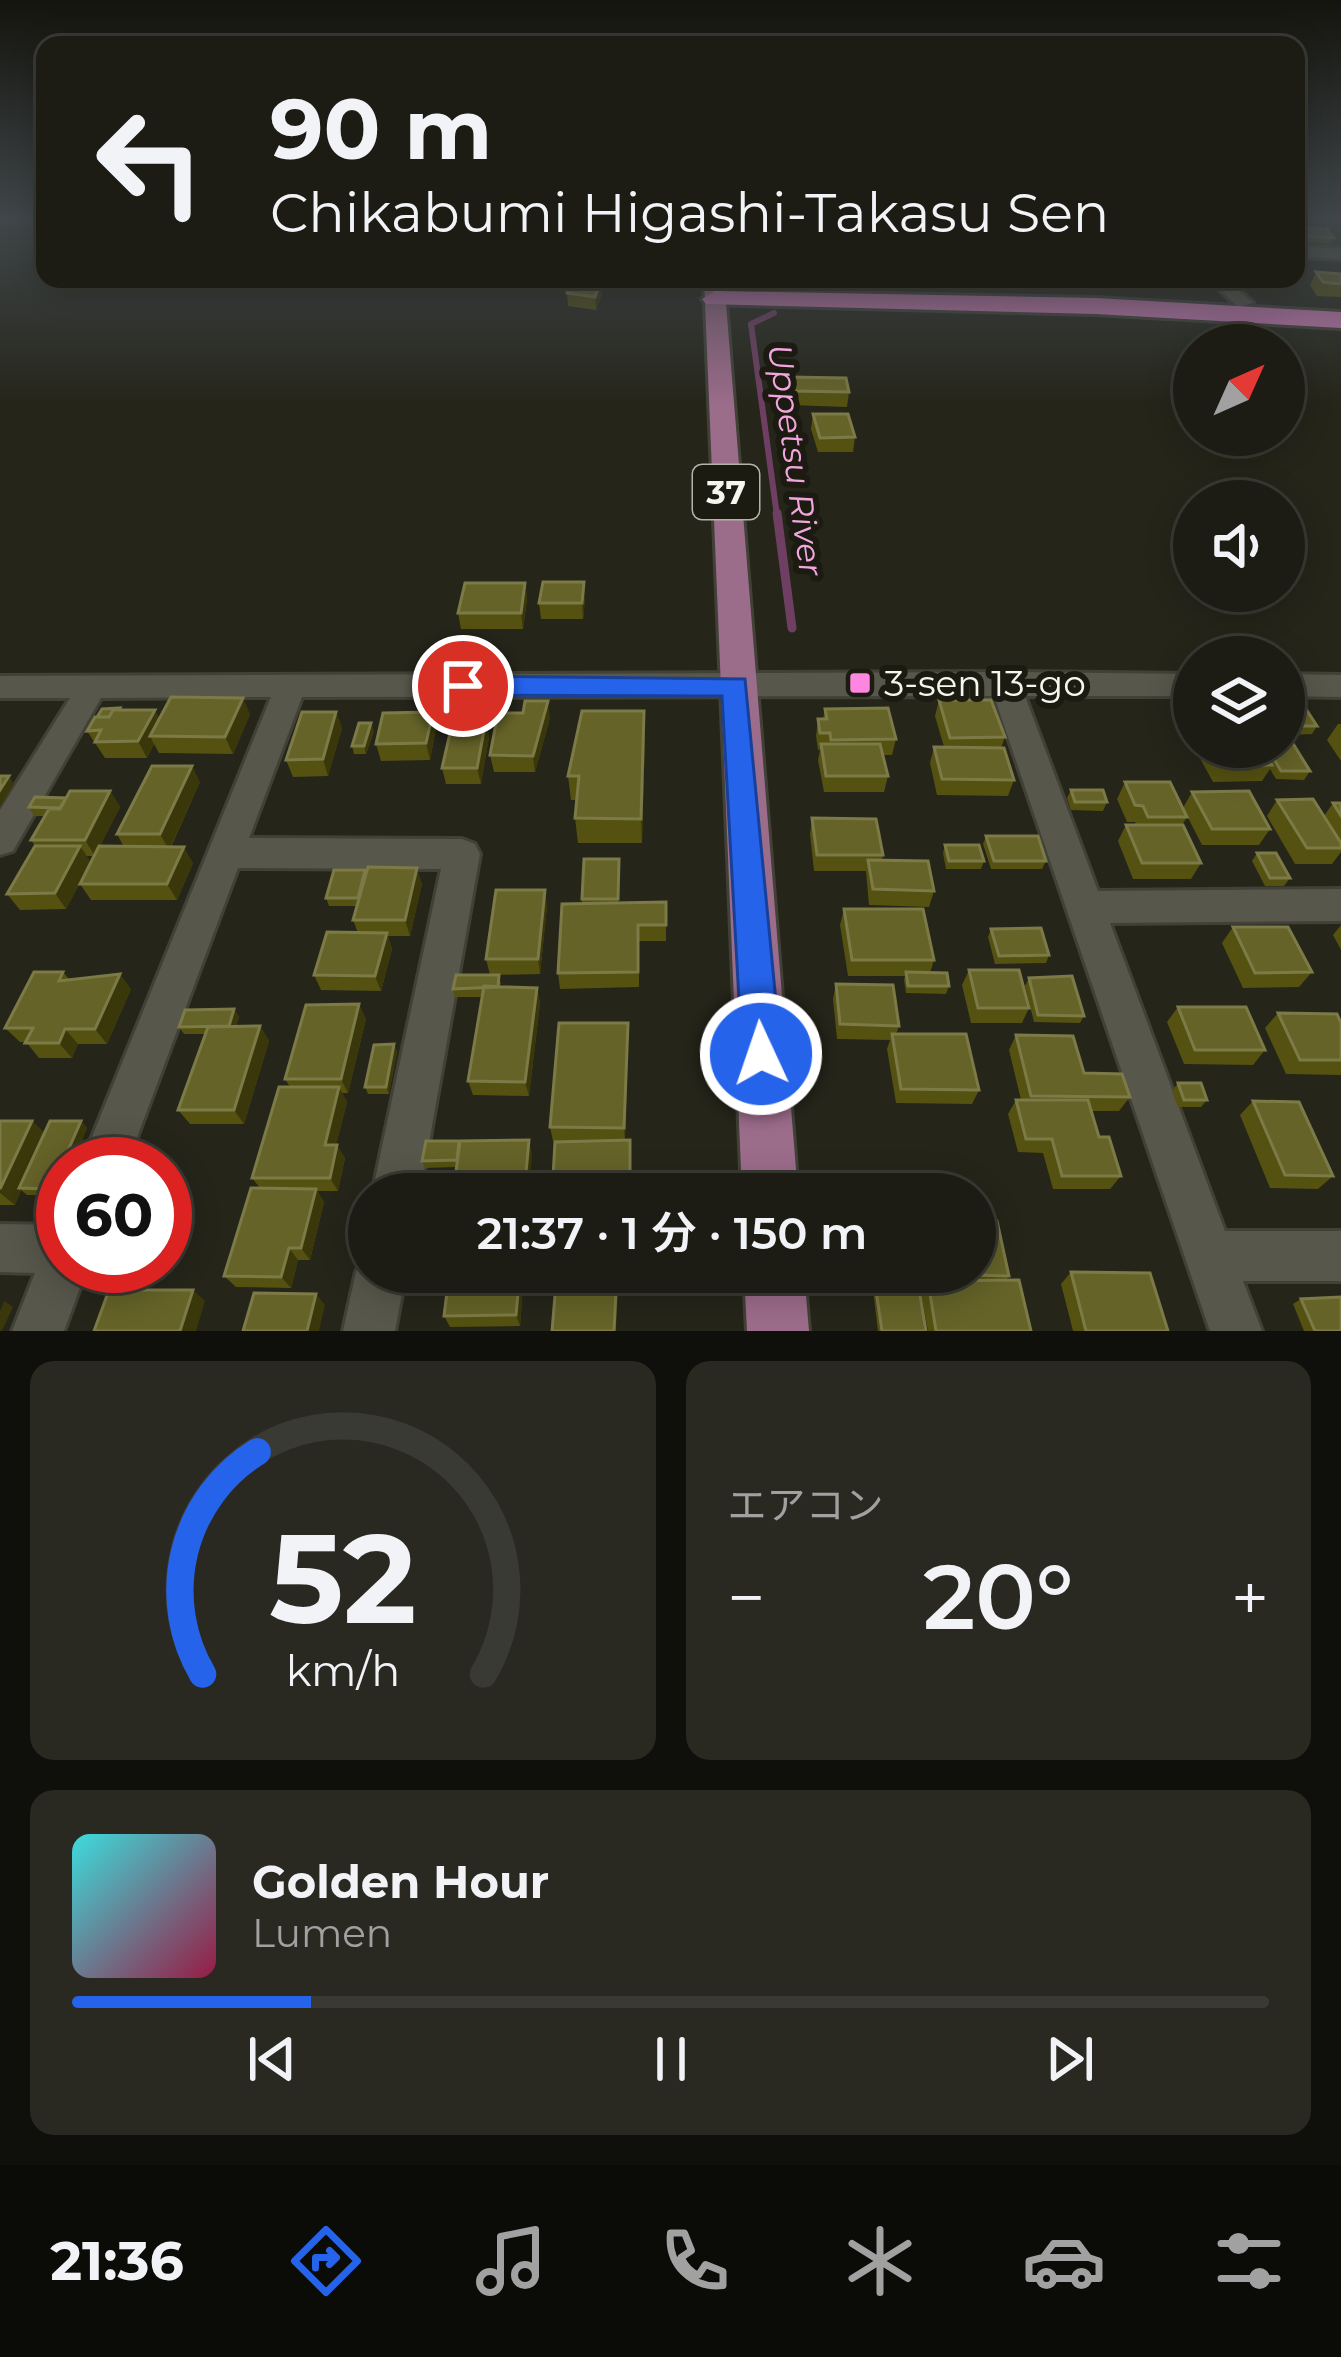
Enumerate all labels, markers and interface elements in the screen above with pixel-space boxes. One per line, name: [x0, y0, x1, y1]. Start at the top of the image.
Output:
text: 90 m: [270, 78, 492, 180]
icon: left: [72, 84, 228, 240]
text: Chikabumi Higashi-Takasu Sen: [270, 180, 1109, 246]
north arrow: [1173, 324, 1305, 456]
map controls: [1173, 324, 1305, 768]
water label: Uppetsu River: [760, 342, 832, 579]
road number: 37: [693, 465, 759, 519]
button: sound: [1173, 480, 1305, 612]
pin: [412, 635, 514, 737]
button: layers: [1173, 636, 1305, 768]
icon: arrive: [430, 653, 496, 719]
place label: 3-sen 13-go: [884, 661, 1086, 705]
marker: 3-sen 13-go: [847, 670, 873, 696]
position arrow: [698, 991, 824, 1117]
speed limit sign: 60: [36, 1137, 192, 1293]
text: 21:37 · 1 分 · 150 m: [477, 1205, 867, 1260]
text: エアコン: [728, 1481, 884, 1529]
text: 52: [269, 1502, 416, 1654]
text: 20°: [923, 1542, 1074, 1652]
text: −: [728, 1557, 765, 1638]
text: +: [1231, 1557, 1269, 1638]
text: km/h: [286, 1643, 400, 1696]
text: Golden Hour: [252, 1854, 549, 1909]
text: Lumen: [252, 1909, 392, 1957]
icon: previous: [239, 2026, 305, 2092]
icon: pause: [638, 2026, 704, 2092]
icon: next: [1037, 2026, 1103, 2092]
icon: directions: [284, 2219, 368, 2303]
icon: music: [469, 2219, 553, 2303]
icon: phone: [653, 2219, 737, 2303]
icon: climate: [838, 2219, 922, 2303]
icon: car: [1022, 2219, 1106, 2303]
icon: filters: [1207, 2219, 1291, 2303]
text: 21:36: [50, 2228, 184, 2294]

